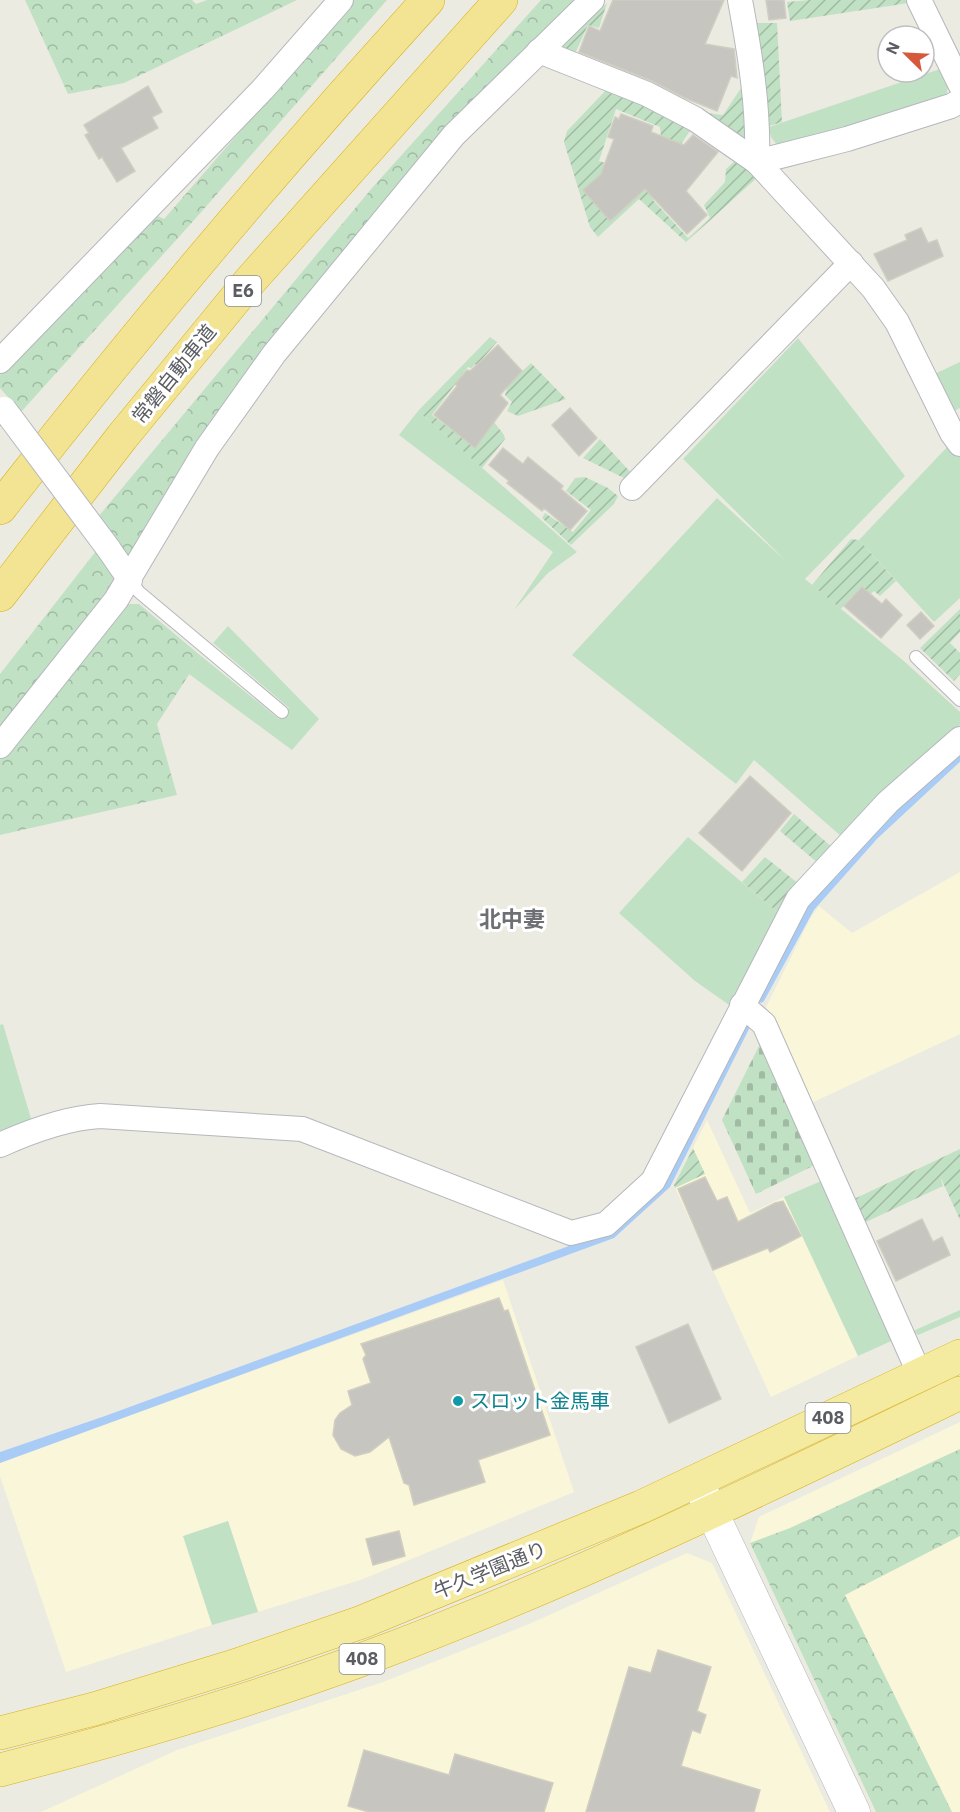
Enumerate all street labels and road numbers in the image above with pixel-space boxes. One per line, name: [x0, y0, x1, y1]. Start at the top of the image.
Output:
road number: E6: [225, 276, 261, 306]
street label: 常磐自動車道: [125, 319, 222, 429]
road number: 408: [806, 1403, 850, 1433]
street label: 牛久学園通り: [429, 1535, 551, 1605]
road number: 408: [340, 1644, 385, 1674]

